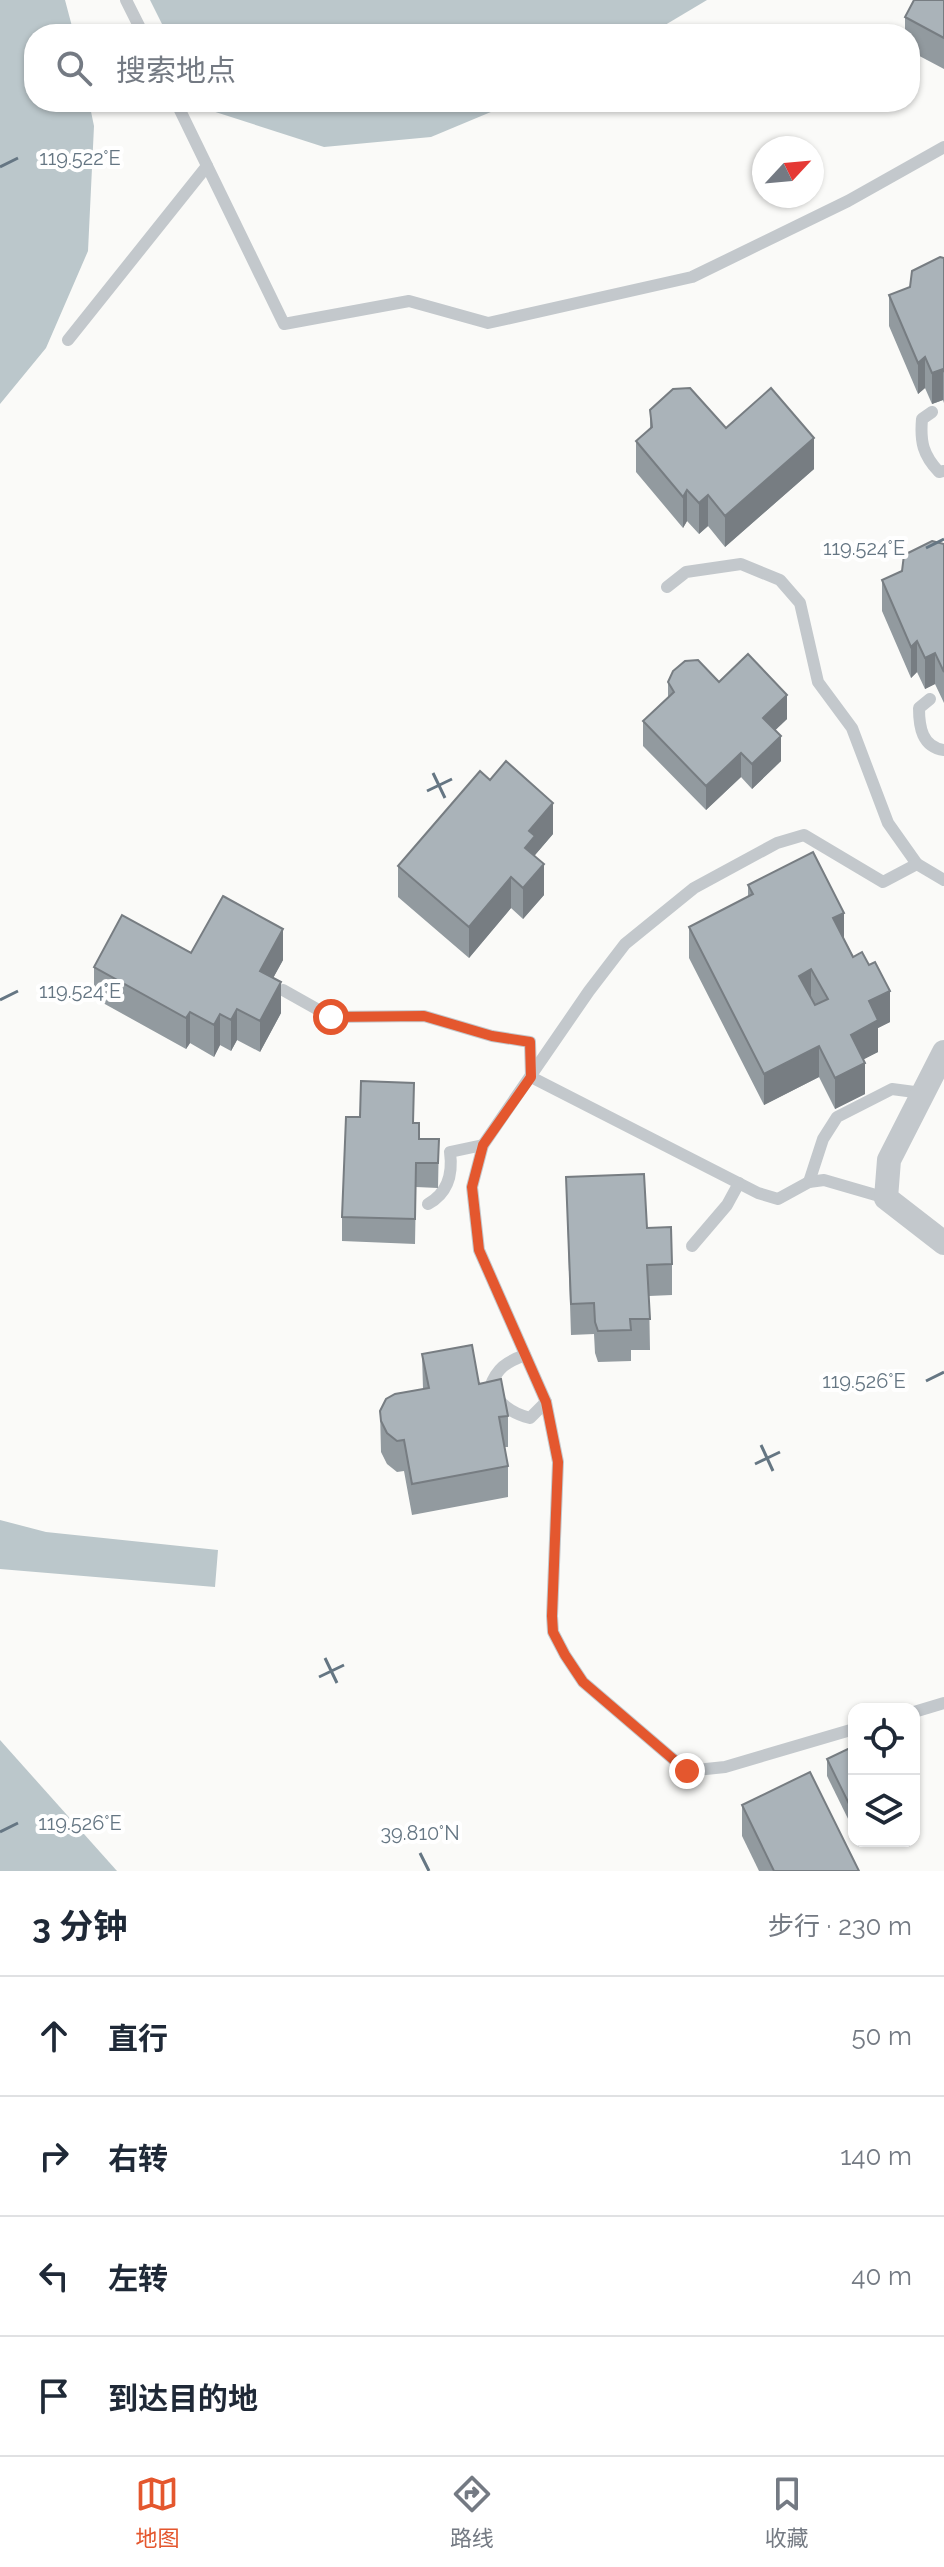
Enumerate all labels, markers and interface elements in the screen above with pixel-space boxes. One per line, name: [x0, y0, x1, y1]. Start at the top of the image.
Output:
search box: [24, 24, 920, 112]
icon: search: [52, 46, 96, 90]
text: 搜索地点: [116, 53, 236, 88]
north arrow: [752, 136, 824, 208]
text: 119.522°E: [39, 146, 121, 170]
text: 119.524°E: [823, 536, 905, 560]
text: 119.524°E: [39, 979, 121, 1003]
route start: [313, 999, 349, 1035]
text: 119.526°E: [822, 1369, 906, 1393]
map controls: [848, 1703, 920, 1847]
button: locate: [848, 1703, 920, 1775]
route end: [669, 1753, 705, 1789]
button: layers: [848, 1775, 920, 1847]
text: 119.526°E: [38, 1811, 122, 1835]
text: 39.810°N: [380, 1821, 460, 1845]
text: 3 分钟: [32, 1906, 127, 1946]
text: 步行 · 230 m: [768, 1911, 912, 1941]
icon: ahead: [32, 2014, 76, 2058]
text: 直行: [108, 2021, 168, 2056]
text: 50 m: [851, 2021, 912, 2051]
icon: right: [32, 2134, 76, 2178]
text: 右转: [108, 2141, 168, 2176]
text: 140 m: [840, 2141, 912, 2171]
icon: left: [32, 2254, 76, 2298]
text: 左转: [108, 2261, 168, 2296]
text: 40 m: [851, 2261, 912, 2291]
icon: arrive: [32, 2374, 76, 2418]
text: 到达目的地: [108, 2381, 258, 2416]
tab: 地图: [135, 2472, 179, 2552]
tab: 路线: [450, 2472, 494, 2552]
tab: 收藏: [765, 2472, 809, 2552]

